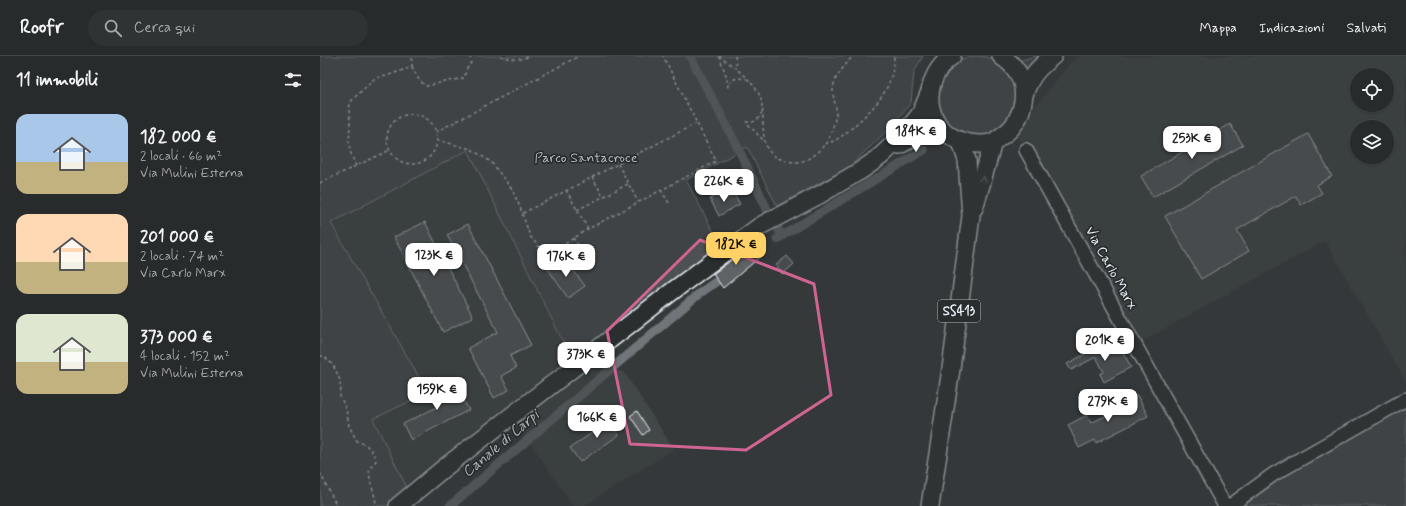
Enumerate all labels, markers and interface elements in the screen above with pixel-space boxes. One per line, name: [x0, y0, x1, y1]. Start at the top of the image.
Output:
search box: [88, 10, 368, 46]
text: Roofr: [20, 15, 64, 40]
icon: search: [102, 17, 124, 39]
text: Cerca qui: [134, 18, 195, 38]
text: Mappa: [1199, 19, 1237, 37]
text: Indicazioni: [1259, 19, 1324, 37]
text: Salvati: [1346, 19, 1386, 37]
map controls: [1350, 68, 1394, 164]
button: locate: [1350, 68, 1394, 112]
text: 11 immobili: [16, 69, 98, 91]
icon: filters: [282, 69, 304, 91]
pin: 184K €: [883, 119, 949, 153]
button: layers: [1350, 120, 1394, 164]
text: 184K €: [895, 123, 937, 140]
text: 182 000 €: [140, 126, 217, 148]
pin: 253K €: [1159, 126, 1225, 160]
icon: home: [48, 130, 96, 178]
text: 253K €: [1172, 130, 1212, 147]
text: 2 locali · 66 m²: [140, 148, 222, 165]
park label: Parco Santacroce: [534, 149, 638, 167]
text: Via Mulini Esterna: [140, 165, 243, 182]
pin: 226K €: [691, 169, 757, 203]
text: 226K €: [704, 173, 744, 190]
one-way arrow: [978, 176, 987, 183]
street label: Via Carlo Marx: [1081, 223, 1141, 313]
text: 201 000 €: [140, 226, 214, 248]
icon: home: [48, 230, 96, 278]
pin: 182K €: [703, 232, 769, 266]
text: 182K €: [715, 236, 757, 253]
pin: 123K €: [401, 243, 467, 277]
pin: 176K €: [533, 244, 599, 278]
text: 123K €: [414, 247, 454, 264]
text: 2 locali · 74 m²: [140, 248, 224, 265]
text: 176K €: [546, 248, 586, 265]
text: Via Carlo Marx: [140, 265, 226, 282]
road number: SS413: [938, 300, 980, 322]
text: 373 000 €: [140, 326, 213, 348]
pin: 201K €: [1072, 328, 1138, 362]
icon: home: [48, 330, 96, 378]
text: 201K €: [1085, 332, 1125, 349]
pin: 373K €: [553, 342, 619, 376]
text: 373K €: [567, 346, 605, 363]
text: 4 locali · 152 m²: [140, 348, 230, 365]
text: Via Mulini Esterna: [140, 365, 243, 382]
pin: 159K €: [404, 377, 470, 411]
text: 159K €: [417, 381, 457, 398]
pin: 279K €: [1075, 389, 1141, 423]
text: 279K €: [1088, 393, 1128, 410]
water label: Canale di Carpi: [458, 405, 545, 482]
pin: 166K €: [564, 405, 630, 439]
text: 166K €: [577, 409, 617, 426]

